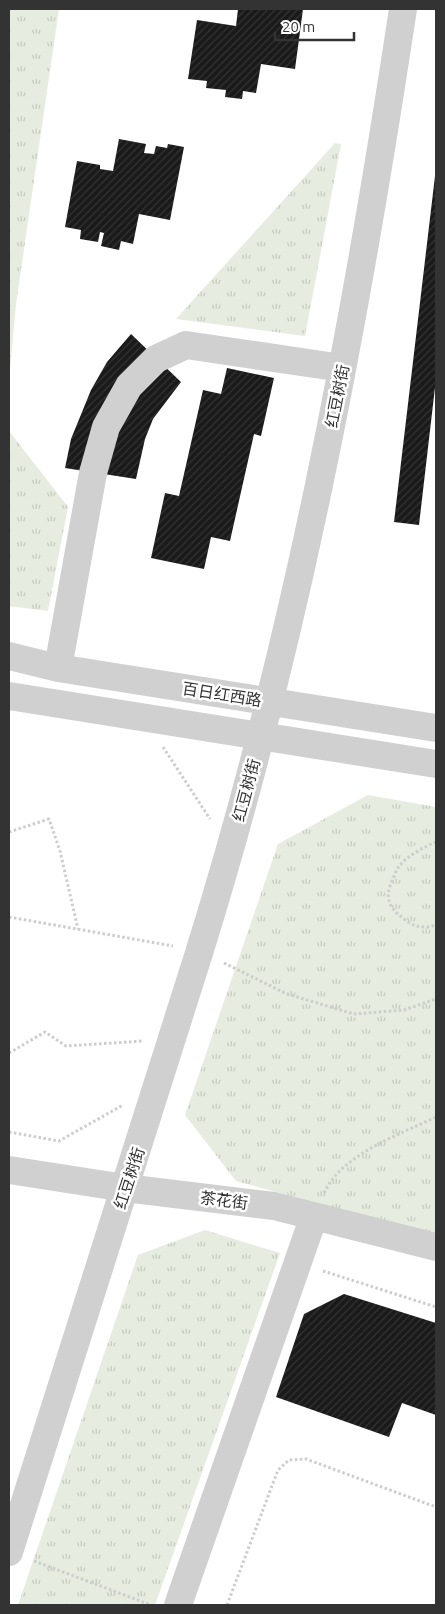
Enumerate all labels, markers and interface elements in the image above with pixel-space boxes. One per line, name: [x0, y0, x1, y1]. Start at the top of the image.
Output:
scale bar: [275, 10, 354, 42]
text: 20 m: [282, 18, 315, 35]
street label: 红豆树街: [322, 363, 352, 429]
street label: 百日红西路: [181, 679, 263, 709]
street label: 红豆树街: [229, 757, 263, 823]
street label: 红豆树街: [111, 1145, 147, 1211]
street label: 茶花街: [199, 1188, 249, 1212]

